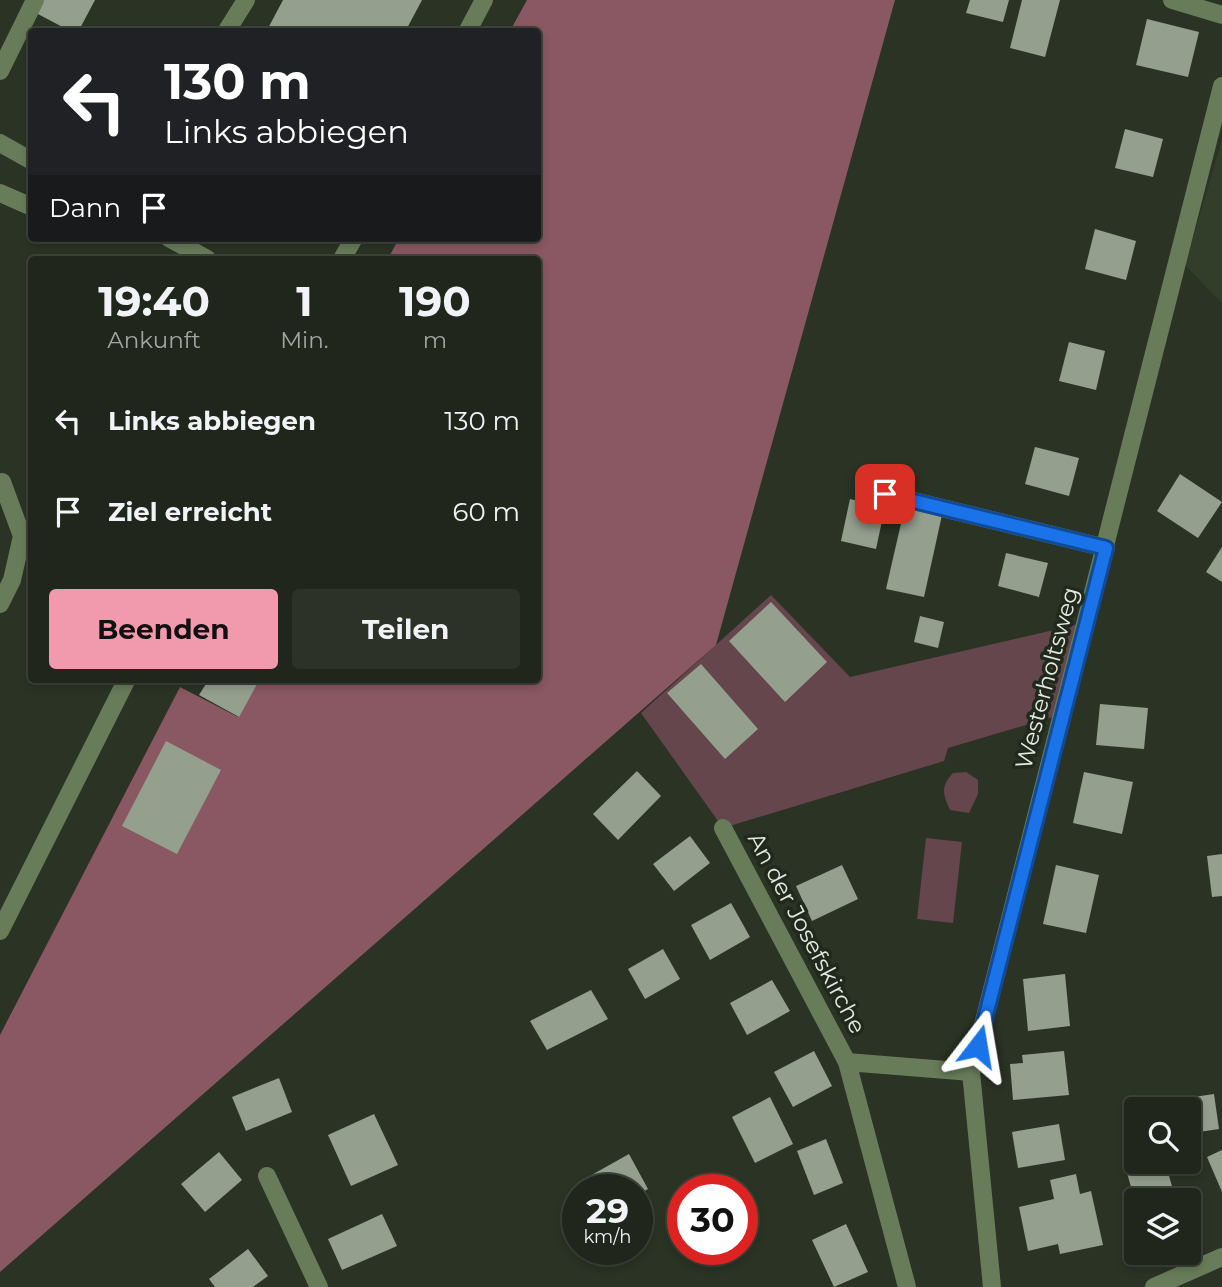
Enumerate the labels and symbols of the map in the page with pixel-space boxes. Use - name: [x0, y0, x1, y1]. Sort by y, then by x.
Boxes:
- pin: [855, 464, 915, 524]
- street label: Westerholtsweg: [1009, 584, 1085, 772]
- street label: An der Josefskirche: [742, 828, 872, 1038]
- position arrow: [941, 1009, 1015, 1083]
- speed limit sign: 30: [667, 1174, 758, 1265]

